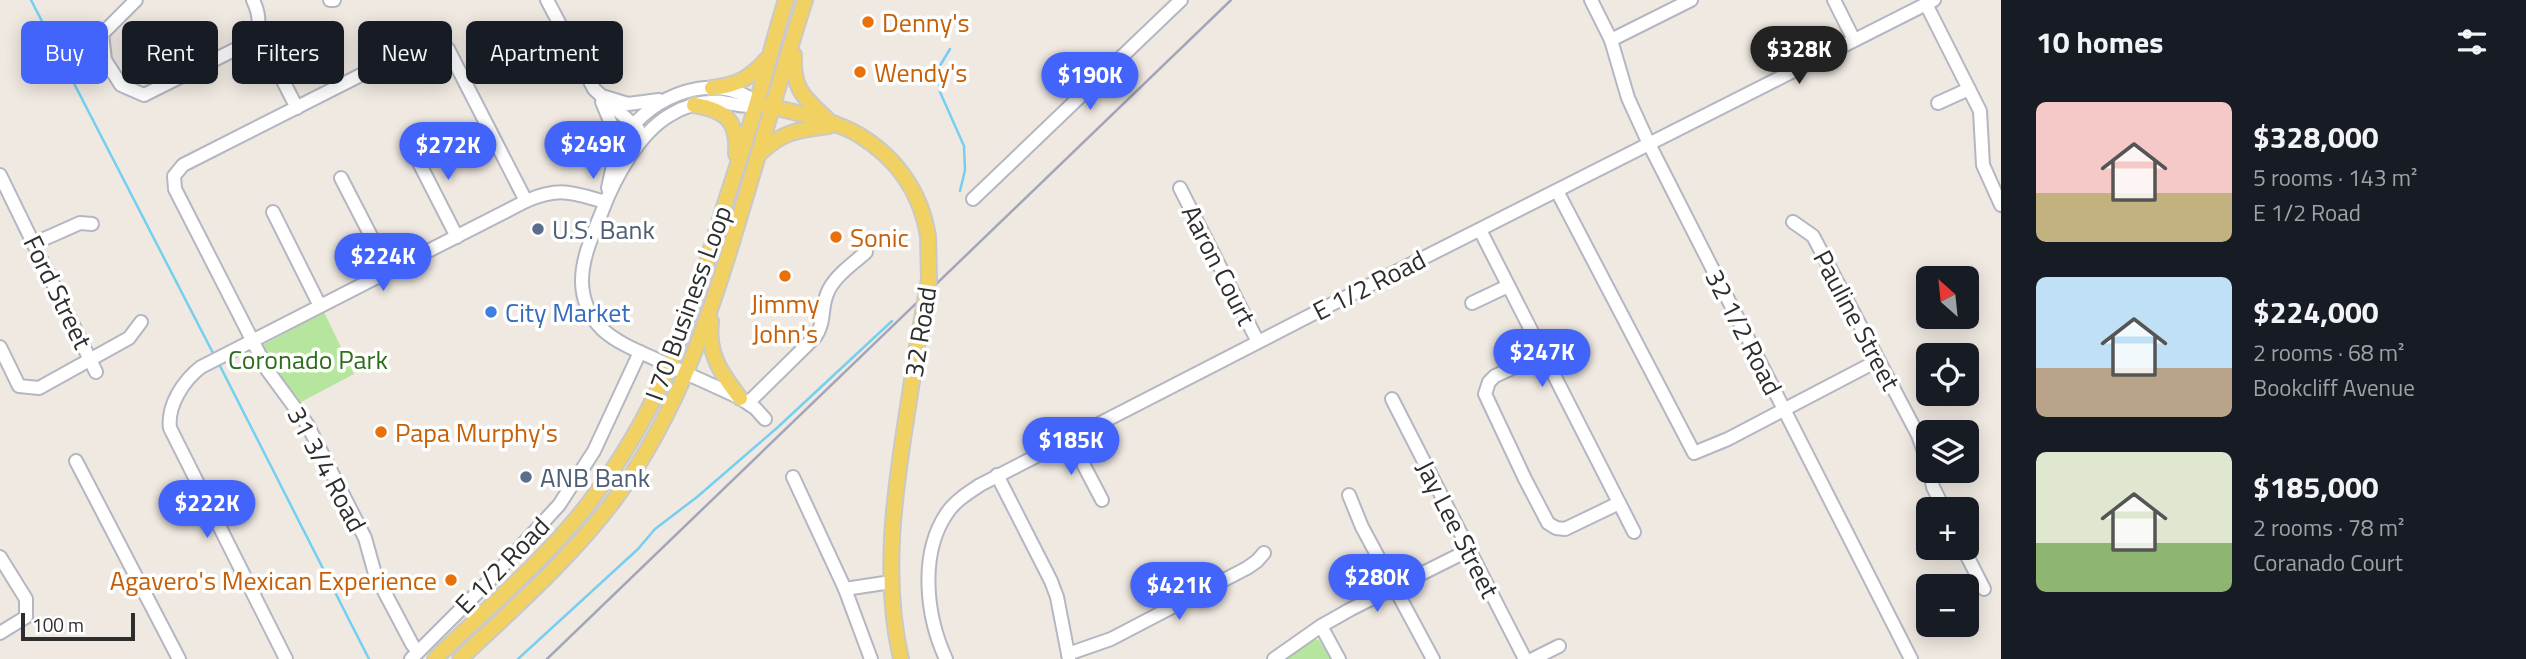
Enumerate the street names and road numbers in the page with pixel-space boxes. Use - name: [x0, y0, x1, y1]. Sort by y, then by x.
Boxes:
- street label: Aaron Court: [1172, 198, 1266, 332]
- street label: I 70 Business Loop: [635, 200, 741, 406]
- street label: Ford Street: [14, 229, 102, 355]
- street label: E 1/2 Road: [1306, 240, 1432, 330]
- street label: Pauline Street: [1804, 243, 1910, 397]
- street label: 32 1/2 Road: [1696, 262, 1792, 402]
- street label: 32 Road: [894, 284, 946, 380]
- street label: 31 3/4 Road: [278, 400, 376, 538]
- street label: Jay Lee Street: [1407, 453, 1509, 605]
- street label: E 1/2 Road: [446, 508, 558, 622]

